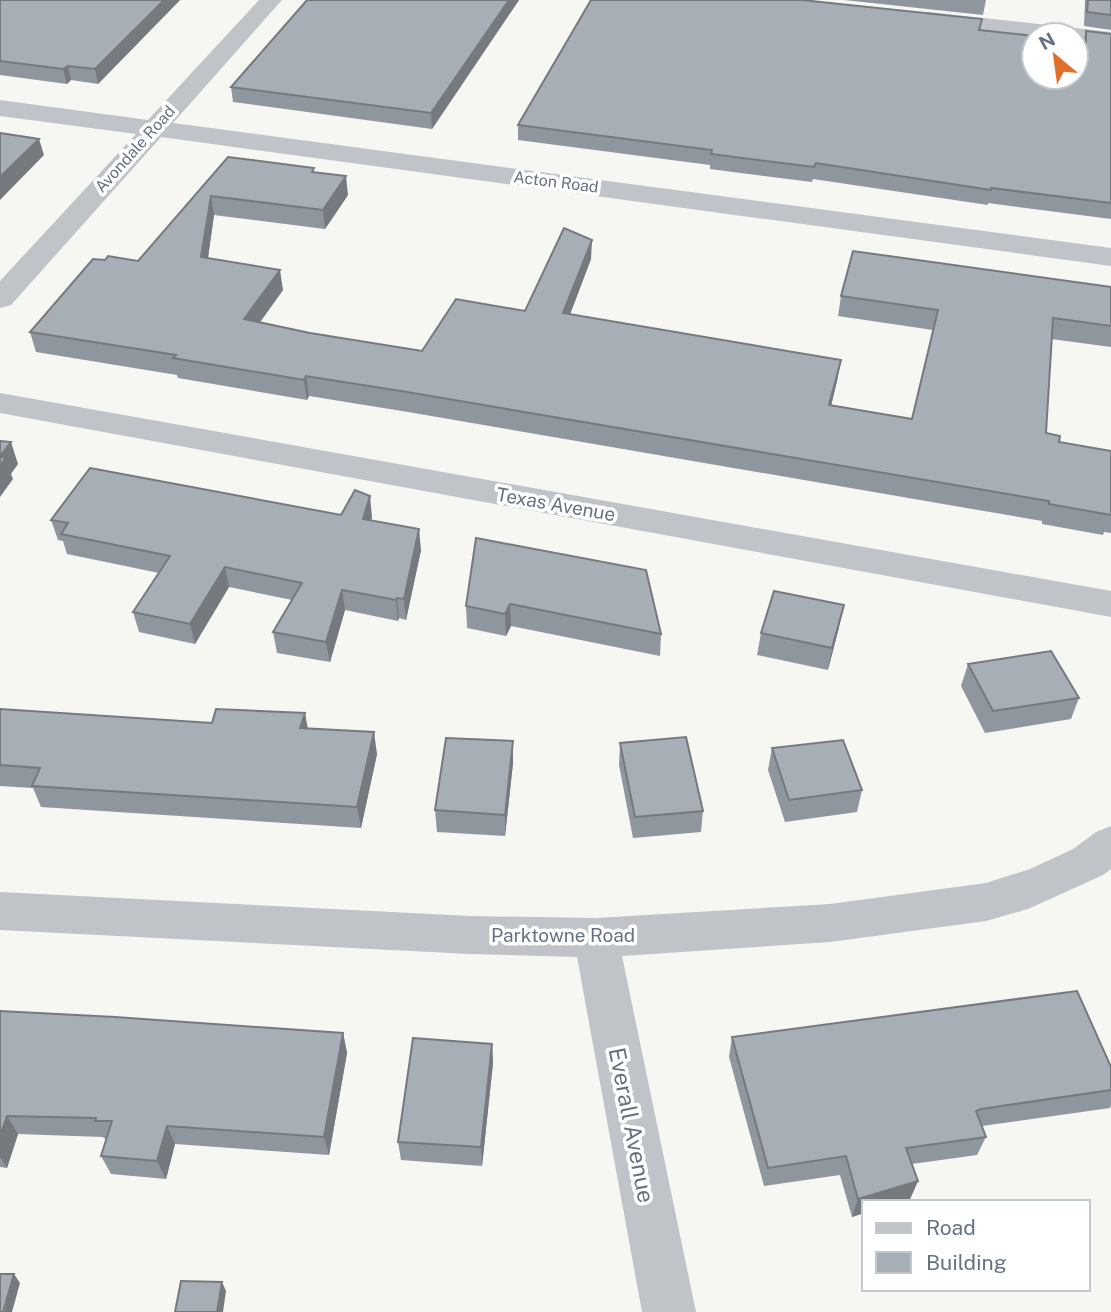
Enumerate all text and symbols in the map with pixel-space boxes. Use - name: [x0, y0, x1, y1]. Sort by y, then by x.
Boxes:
- north arrow: [1020, 21, 1090, 91]
- text: N: [1035, 28, 1059, 54]
- street label: Avondale Road: [91, 102, 179, 196]
- street label: Acton Road: [512, 167, 600, 197]
- street label: Texas Avenue: [495, 483, 617, 525]
- street label: Parktowne Road: [491, 924, 635, 946]
- street label: Everall Avenue: [604, 1045, 660, 1205]
- legend: [862, 1200, 1090, 1291]
- text: Road: [926, 1215, 976, 1240]
- text: Building: [926, 1250, 1007, 1275]

